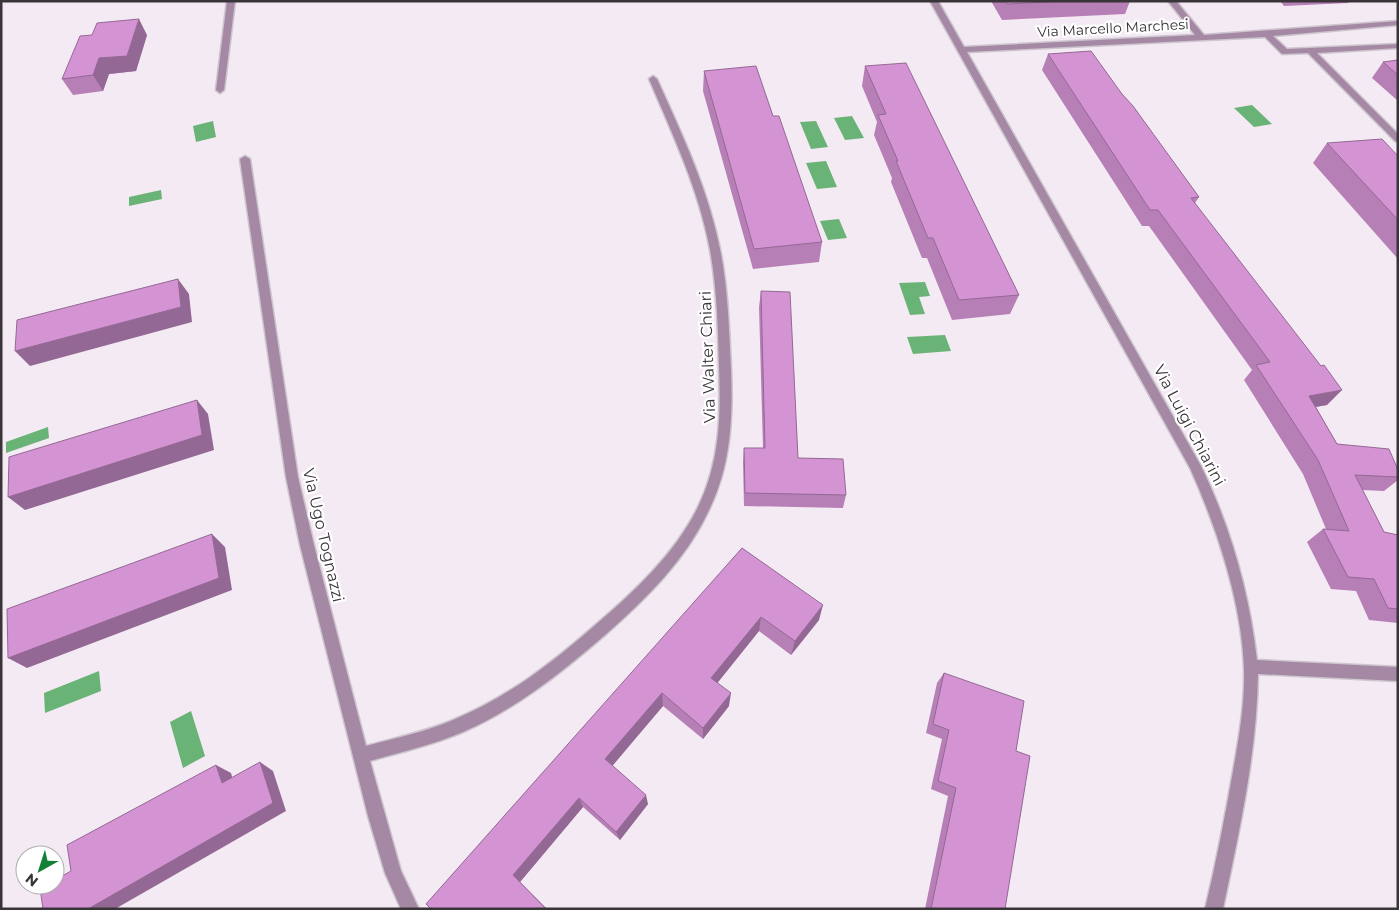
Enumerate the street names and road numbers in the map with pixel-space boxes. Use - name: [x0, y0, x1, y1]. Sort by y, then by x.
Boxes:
- street label: Via Marcello Marchesi: [1037, 15, 1189, 41]
- street label: Via Walter Chiari: [696, 291, 719, 423]
- street label: Via Luigi Chiarini: [1150, 362, 1229, 489]
- street label: Via Ugo Tognazzi: [299, 466, 348, 604]

